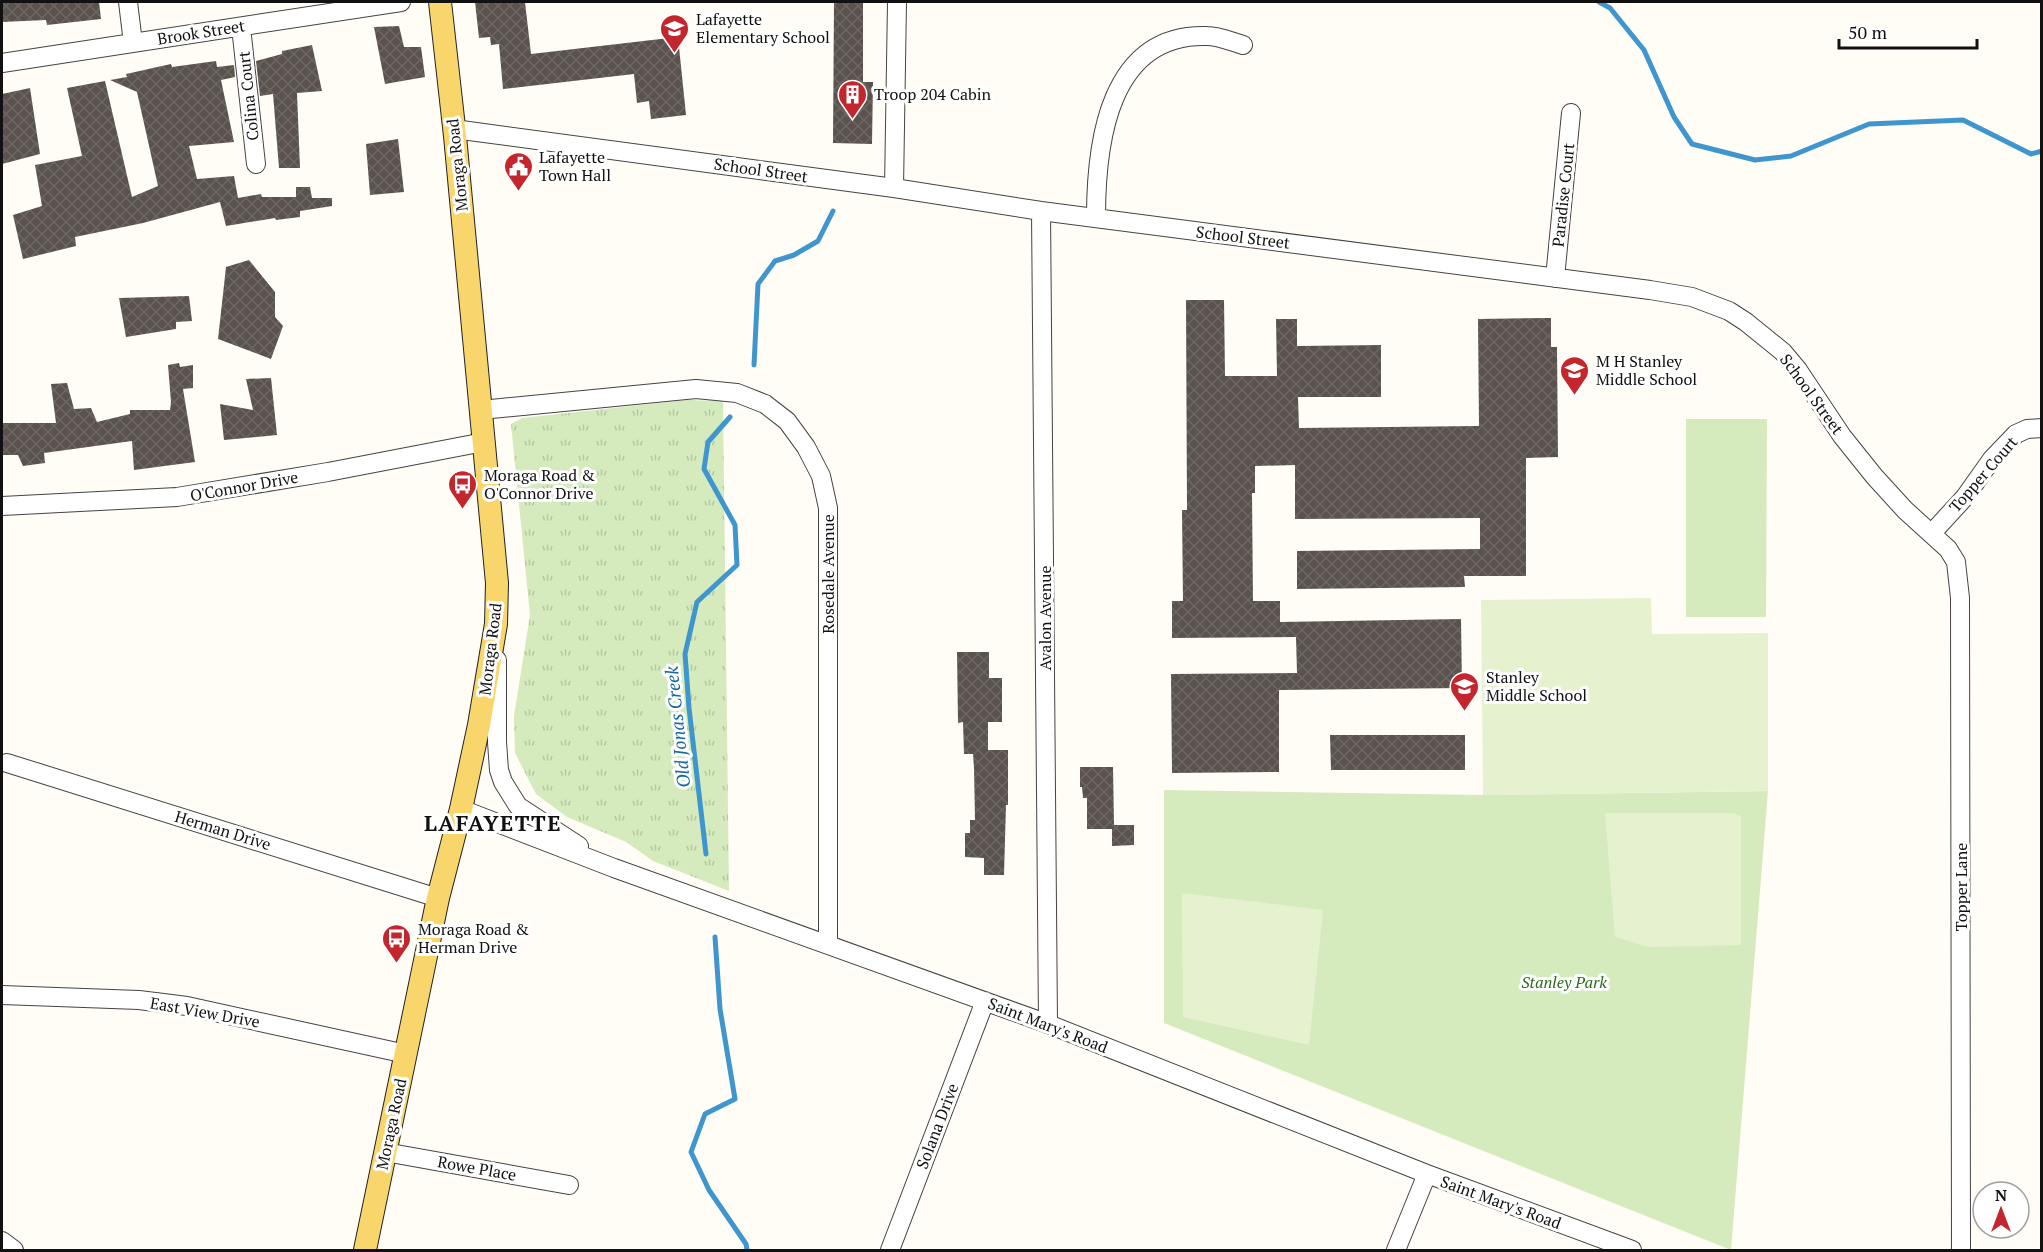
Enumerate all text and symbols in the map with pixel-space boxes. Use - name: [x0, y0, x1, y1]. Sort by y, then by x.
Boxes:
- place label: Lafayette Elementary School: [696, 8, 830, 48]
- school or university icon: Lafayette Elementary School: [659, 12, 691, 54]
- scale bar: [1839, 12, 1977, 50]
- street label: Brook Street: [156, 14, 246, 50]
- text: 50 m: [1848, 20, 1888, 44]
- street label: Colina Court: [232, 50, 264, 142]
- building icon: Troop 204 Cabin: [837, 78, 869, 120]
- place label: Troop 204 Cabin: [874, 83, 992, 105]
- street label: Moraga Road: [441, 117, 473, 212]
- street label: Paradise Court: [1547, 142, 1579, 248]
- place label: Lafayette Town Hall: [539, 146, 611, 186]
- public building icon: Lafayette Town Hall: [502, 150, 534, 192]
- street label: School Street: [713, 153, 809, 187]
- street label: School Street: [1195, 220, 1291, 254]
- street label: School Street: [1775, 349, 1849, 439]
- place label: M H Stanley Middle School: [1596, 350, 1697, 390]
- school or university icon: M H Stanley Middle School: [1559, 354, 1591, 396]
- street label: Topper Court: [1944, 431, 2022, 517]
- place label: Moraga Road & O'Connor Drive: [484, 464, 595, 504]
- street label: O'Connor Drive: [188, 466, 300, 506]
- bus stop icon: Moraga Road & O'Connor Drive: [447, 468, 479, 510]
- street label: Rosedale Avenue: [817, 514, 839, 634]
- street label: Avalon Avenue: [1034, 565, 1056, 671]
- street label: Moraga Road: [473, 601, 507, 697]
- water label: Old Jonas Creek: [659, 665, 695, 789]
- place label: Stanley Middle School: [1486, 666, 1587, 706]
- school or university icon: Stanley Middle School: [1449, 670, 1481, 712]
- street label: Herman Drive: [172, 805, 274, 855]
- district label: LAFAYETTE: [424, 808, 562, 837]
- street label: Topper Lane: [1950, 843, 1972, 931]
- place label: Moraga Road & Herman Drive: [418, 918, 529, 958]
- bus stop icon: Moraga Road & Herman Drive: [381, 922, 413, 964]
- park label: Stanley Park: [1521, 971, 1607, 993]
- street label: East View Drive: [148, 992, 262, 1032]
- street label: Saint Mary's Road: [985, 992, 1111, 1058]
- street label: Moraga Road: [371, 1076, 411, 1172]
- street label: Solana Drive: [911, 1080, 963, 1172]
- street label: Rowe Place: [436, 1150, 518, 1186]
- street label: Saint Mary's Road: [1438, 1170, 1564, 1234]
- north arrow: [1971, 1180, 2031, 1240]
- text: N: [1995, 1184, 2007, 1206]

